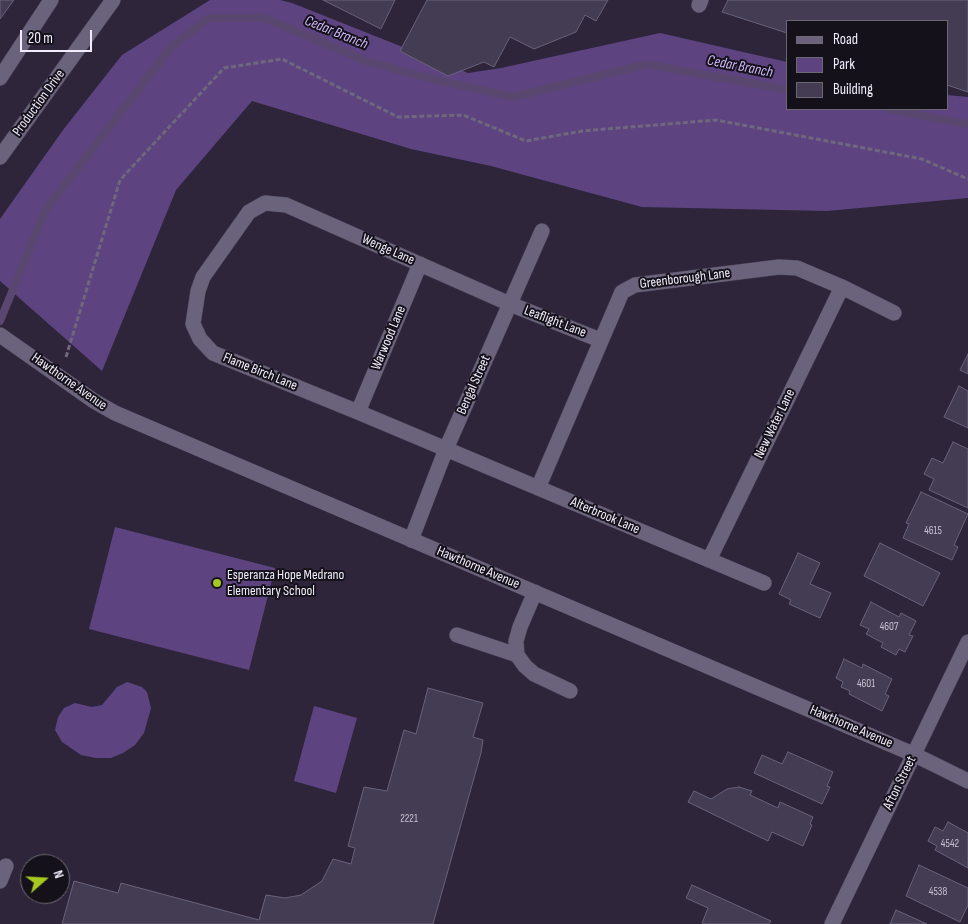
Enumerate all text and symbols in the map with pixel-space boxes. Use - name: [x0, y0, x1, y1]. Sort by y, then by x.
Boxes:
- water label: Cedar Branch: [302, 12, 370, 54]
- scale bar: [22, 20, 95, 52]
- legend: [786, 20, 948, 110]
- text: 20 m: [28, 29, 53, 48]
- text: Road: [833, 30, 858, 49]
- water label: Cedar Branch: [706, 52, 774, 82]
- text: Park: [833, 55, 855, 74]
- street label: Production Drive: [9, 66, 69, 140]
- text: Building: [833, 80, 873, 99]
- street label: Wenge Lane: [359, 231, 417, 269]
- street label: Greenborough Lane: [639, 265, 731, 293]
- street label: Leaflight Lane: [521, 302, 589, 342]
- street label: Warwood Lane: [368, 303, 410, 373]
- street label: Flame Birch Lane: [220, 349, 300, 395]
- street label: Hawthorne Avenue: [28, 350, 110, 414]
- street label: Bengal Street: [454, 353, 494, 417]
- street label: New Water Lane: [751, 387, 799, 461]
- street label: Alterbrook Lane: [568, 494, 642, 538]
- house number: 4615: [924, 524, 942, 538]
- street label: Hawthorne Avenue: [434, 543, 522, 593]
- place label: Esperanza Hope Medrano Elementary School: [227, 567, 344, 600]
- marker: Esperanza Hope Medrano Elementary School: [211, 577, 223, 589]
- house number: 4607: [880, 620, 898, 634]
- house number: 4601: [857, 677, 875, 691]
- street label: Hawthorne Avenue: [807, 702, 895, 752]
- street label: Afton Street: [880, 753, 920, 813]
- house number: 2221: [400, 812, 418, 826]
- house number: 4542: [941, 837, 959, 851]
- north arrow: [20, 854, 70, 904]
- text: N: [49, 868, 68, 881]
- house number: 4538: [929, 885, 947, 899]

